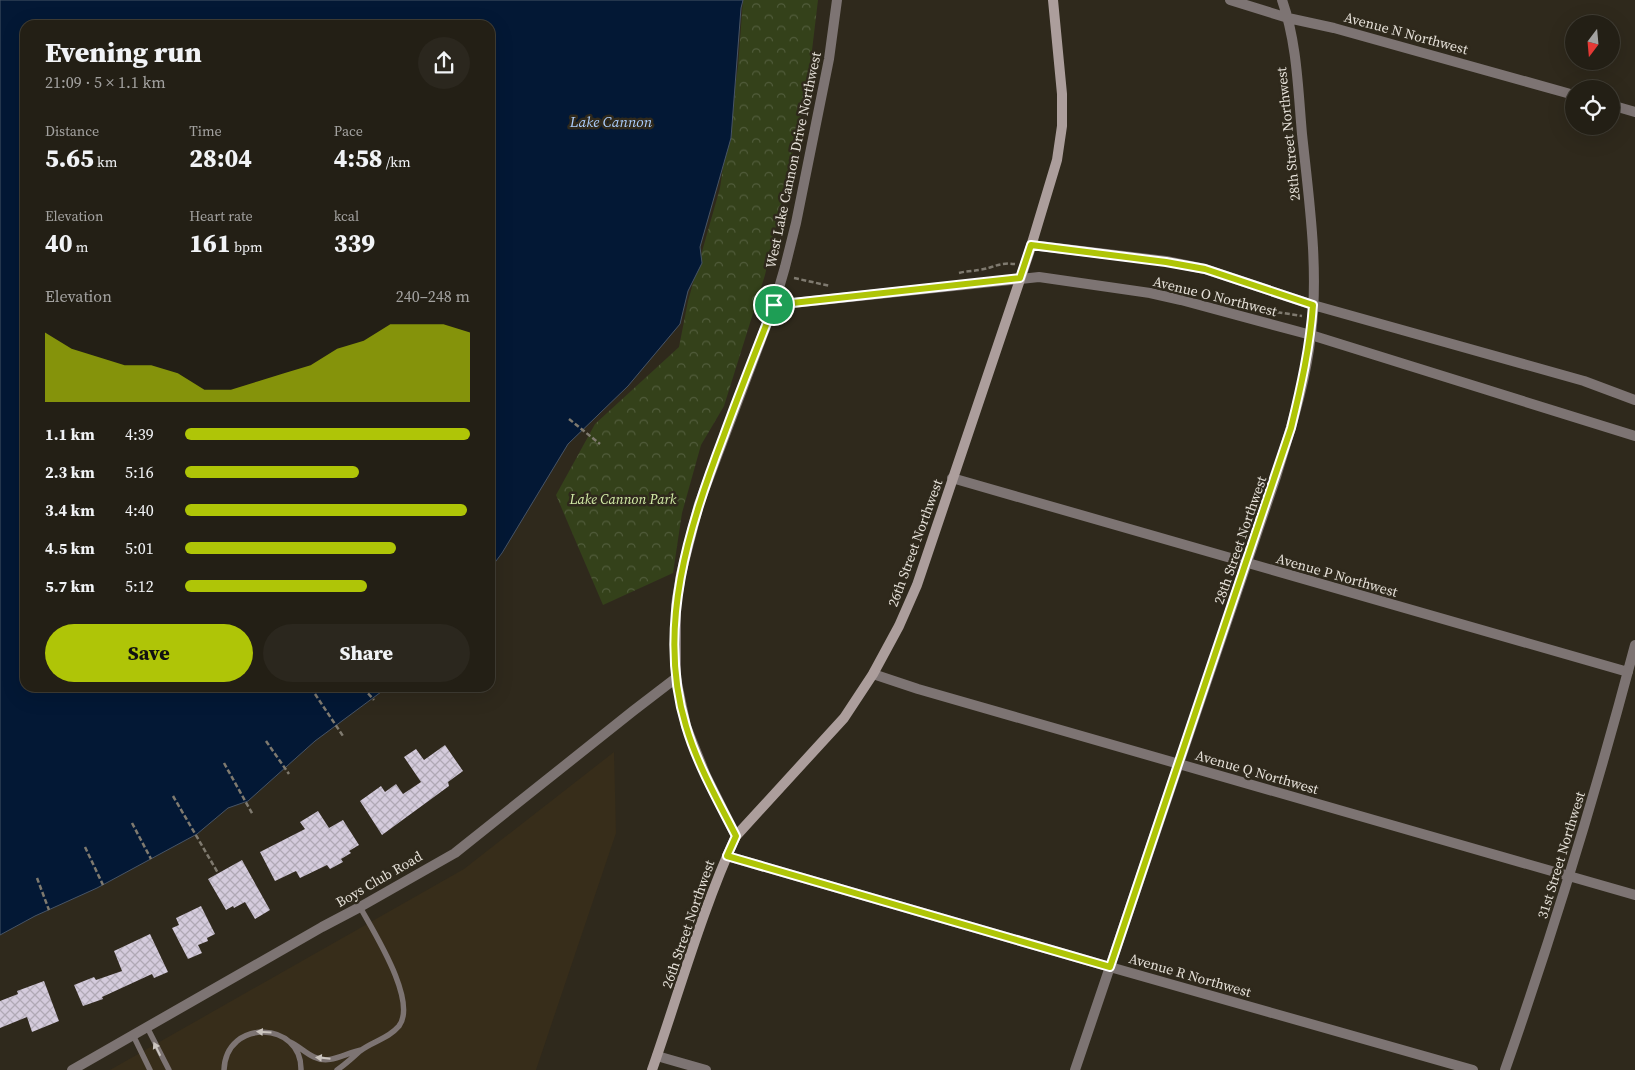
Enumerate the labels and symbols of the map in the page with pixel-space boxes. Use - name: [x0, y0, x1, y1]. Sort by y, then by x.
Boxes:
- street label: Avenue N Northwest: [1342, 7, 1471, 59]
- north arrow: [1565, 15, 1620, 70]
- street label: West Lake Cannon Drive Northwest: [760, 50, 826, 270]
- street label: 28th Street Northwest: [1271, 66, 1305, 202]
- water label: Lake Cannon: [569, 111, 653, 132]
- street label: Avenue O Northwest: [1151, 271, 1280, 321]
- pin: [753, 284, 795, 326]
- street label: 28th Street Northwest: [1209, 473, 1271, 607]
- street label: 26th Street Northwest: [883, 476, 948, 610]
- park label: Lake Cannon Park: [569, 489, 677, 509]
- street label: Avenue P Northwest: [1274, 548, 1400, 602]
- street label: Avenue Q Northwest: [1193, 745, 1321, 799]
- street label: 31st Street Northwest: [1532, 789, 1590, 921]
- street label: Boys Club Road: [332, 846, 426, 912]
- street label: 26th Street Northwest: [657, 857, 719, 991]
- street label: Avenue R Northwest: [1127, 948, 1254, 1002]
- one-way arrow: [256, 1028, 272, 1036]
- one-way arrow: [153, 1042, 161, 1056]
- one-way arrow: [315, 1054, 331, 1062]

